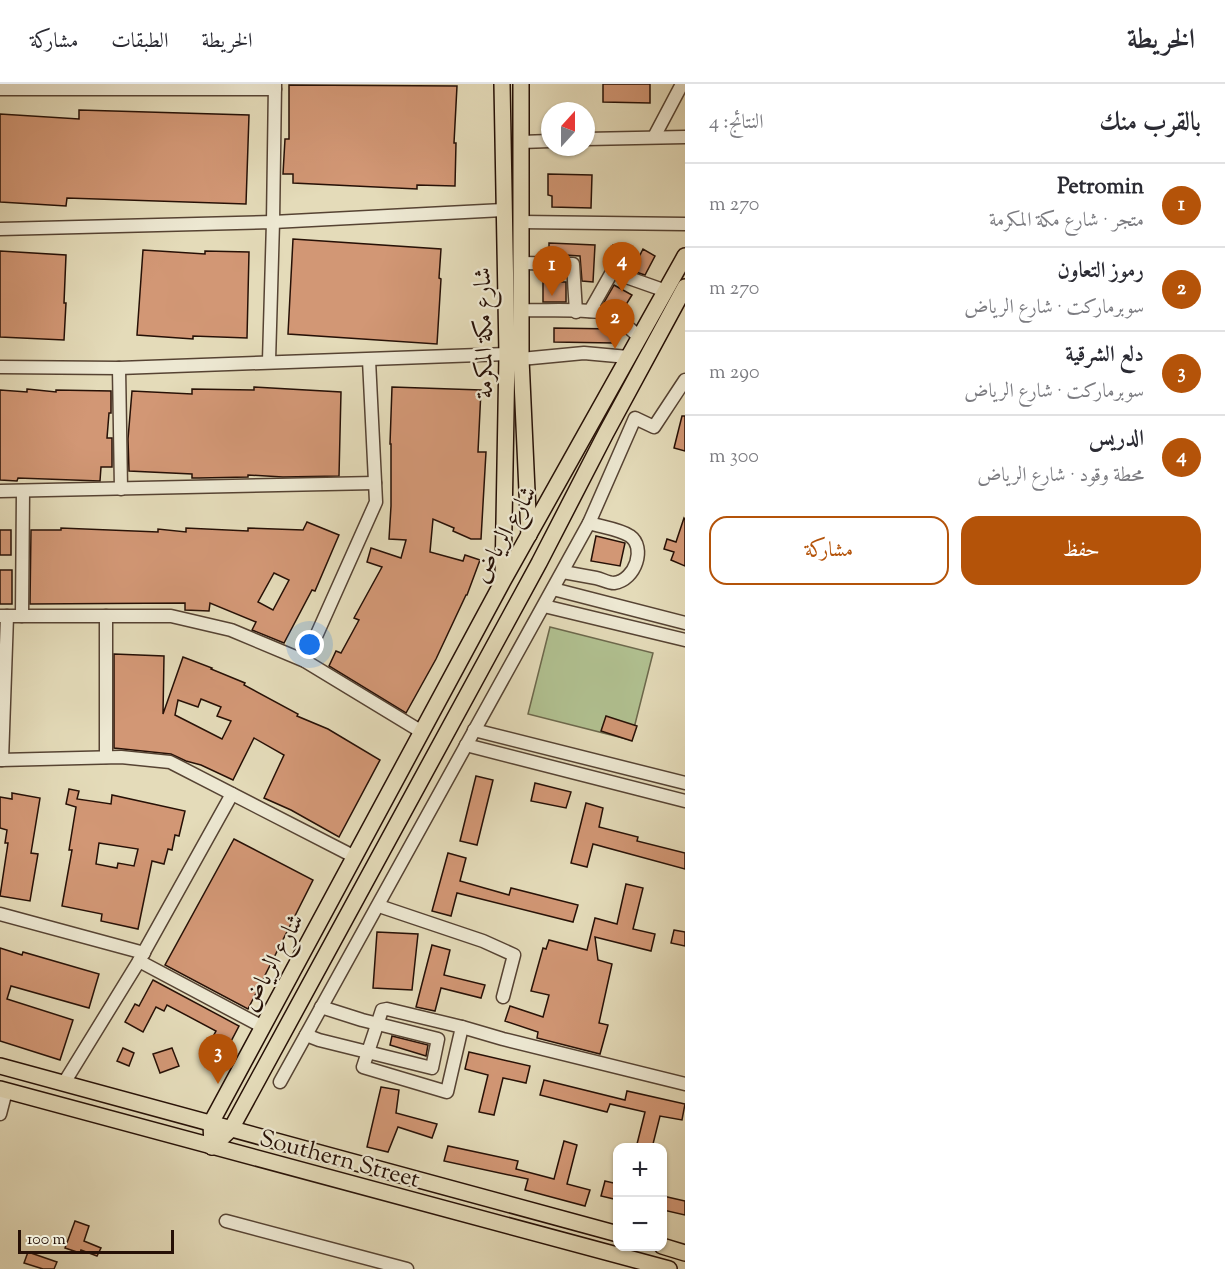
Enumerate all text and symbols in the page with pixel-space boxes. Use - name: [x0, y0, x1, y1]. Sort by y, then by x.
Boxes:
- text: الخريطة: [1127, 21, 1195, 61]
- text: مشاركة: [30, 27, 78, 57]
- text: الطبقات: [111, 27, 168, 57]
- text: الخريطة: [201, 27, 253, 57]
- north arrow: [541, 102, 595, 156]
- text: بالقرب منك: [1099, 105, 1201, 142]
- text: النتائج: 4: [709, 109, 764, 138]
- text: Petromin: [1057, 172, 1144, 204]
- text: 270 m: [709, 191, 759, 220]
- text: 1: [1178, 191, 1185, 220]
- text: متجر · شارع مكة المكرمة: [989, 207, 1144, 236]
- pin: 4: [602, 242, 642, 292]
- pin: 1: [532, 246, 572, 296]
- text: رموز التعاون: [1057, 256, 1144, 288]
- street label: شارع مكة المكرمة: [467, 267, 504, 399]
- text: 270 m: [709, 275, 759, 304]
- text: 2: [1177, 275, 1186, 304]
- text: سوبرماركت · شارع الرياض: [964, 294, 1144, 323]
- pin: 2: [596, 300, 634, 349]
- text: دلع الشرقية: [1065, 340, 1144, 372]
- text: 290 m: [709, 359, 759, 388]
- text: 3: [1177, 359, 1186, 388]
- text: سوبرماركت · شارع الرياض: [964, 378, 1144, 407]
- text: الدريس: [1089, 424, 1144, 456]
- text: 300 m: [709, 443, 759, 472]
- text: 4: [1176, 443, 1187, 472]
- text: محطة وقود · شارع الرياض: [977, 462, 1144, 491]
- street label: شارع الرياض: [465, 480, 547, 590]
- button: مشاركة: [709, 516, 949, 585]
- button: حفظ: [961, 516, 1201, 585]
- your location: [295, 630, 324, 659]
- street label: شارع الرياض: [234, 908, 315, 1018]
- pin: 3: [198, 1034, 238, 1084]
- street label: Southern Street: [256, 1122, 423, 1198]
- map controls: [613, 1143, 667, 1251]
- button: +: [613, 1143, 667, 1197]
- button: −: [613, 1197, 667, 1251]
- scale bar: [18, 1227, 174, 1254]
- text: 100 m: [27, 1229, 66, 1252]

